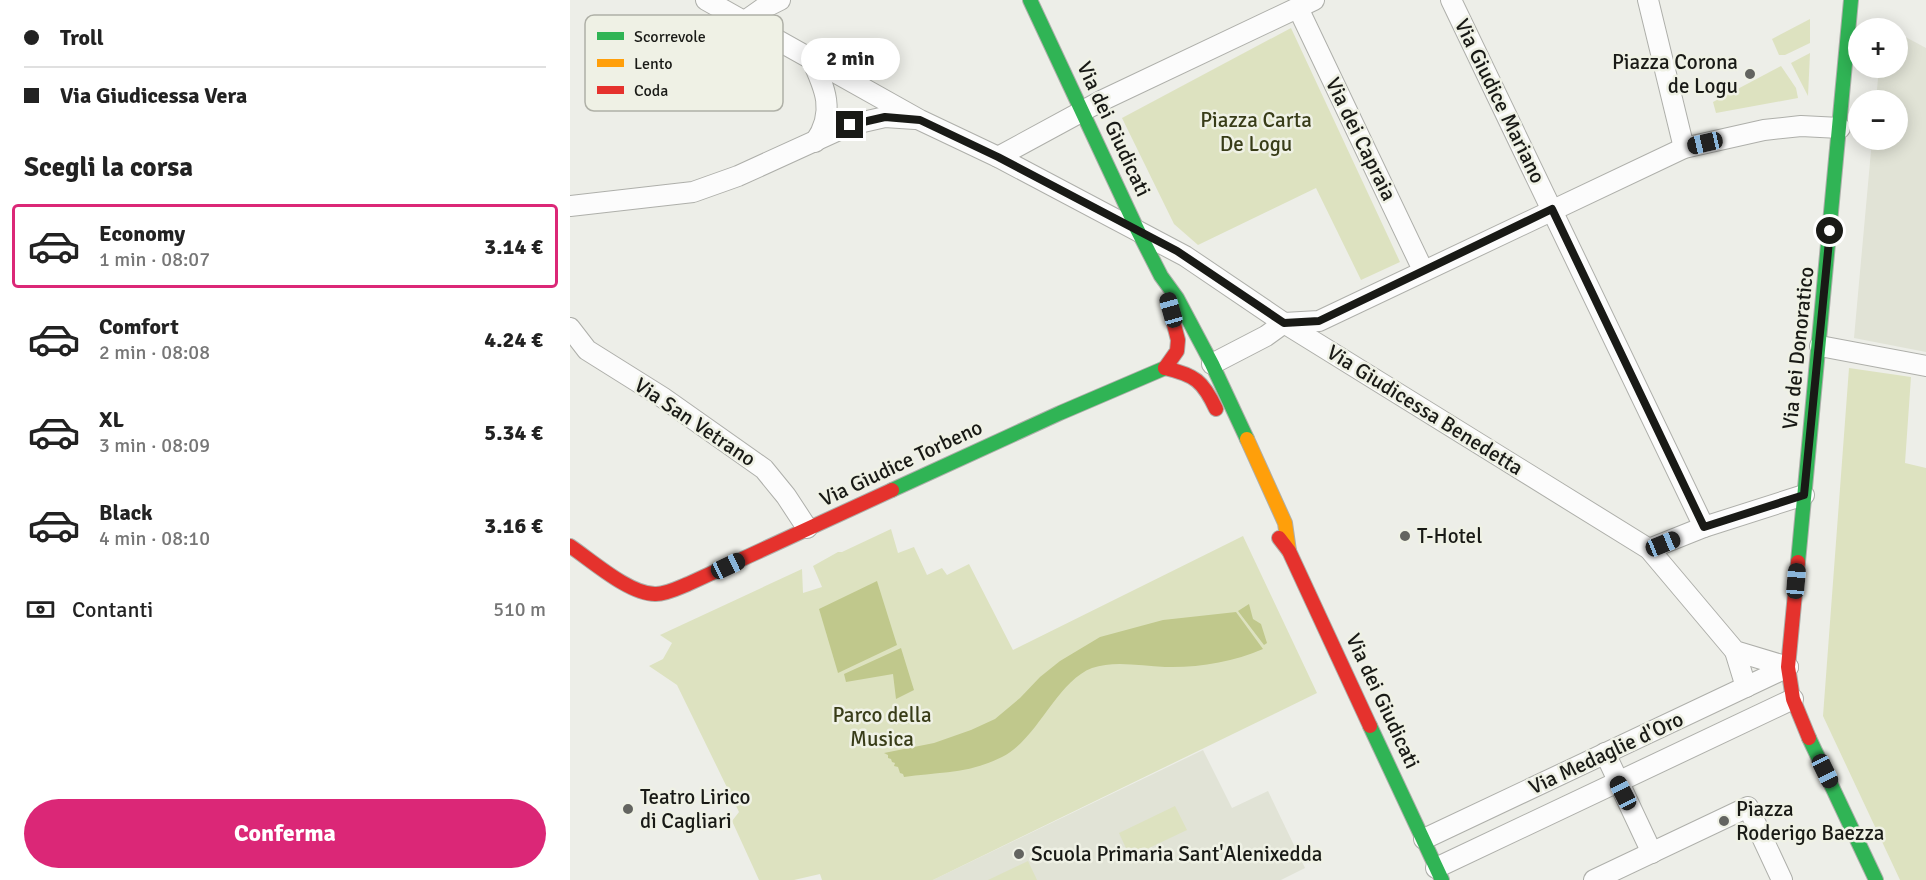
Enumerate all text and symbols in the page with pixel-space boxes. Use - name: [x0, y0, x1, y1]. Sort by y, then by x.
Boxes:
- legend: [585, 15, 783, 111]
- street label: Via Giudice Mariano: [1449, 15, 1551, 187]
- map controls: [1848, 18, 1908, 150]
- button: +: [1848, 18, 1908, 78]
- text: Troll: [60, 24, 104, 51]
- text: Scorrevole: [634, 27, 706, 47]
- callout: 2 min: [800, 38, 900, 80]
- text: 2 min: [826, 46, 875, 71]
- place label: Piazza Corona de Logu: [1612, 49, 1738, 99]
- text: Lento: [634, 54, 672, 74]
- street label: Via dei Giudicati: [1071, 57, 1157, 201]
- marker: Piazza Corona de Logu: [1743, 67, 1757, 81]
- street label: Via dei Capraia: [1320, 73, 1402, 205]
- text: Coda: [634, 81, 668, 101]
- text: Via Giudicessa Vera: [60, 82, 247, 109]
- button: −: [1848, 90, 1908, 150]
- park label: Piazza Carta De Logu: [1200, 107, 1312, 157]
- route end: [836, 111, 863, 138]
- car: [1685, 130, 1725, 156]
- text: Scegli la corsa: [24, 151, 193, 184]
- route start: [1816, 217, 1843, 244]
- icon: car: [27, 219, 81, 273]
- text: Economy: [99, 220, 185, 247]
- text: 3.14 €: [484, 233, 543, 260]
- text: 1 min · 08:07: [99, 247, 210, 272]
- street label: Via dei Donoratico: [1777, 265, 1819, 431]
- car: [1157, 290, 1185, 330]
- icon: car: [27, 312, 81, 366]
- text: Comfort: [99, 313, 179, 340]
- text: 4.24 €: [484, 326, 543, 353]
- street label: Via Giudicessa Benedetta: [1322, 339, 1528, 481]
- text: 2 min · 08:08: [99, 340, 210, 365]
- street label: Via San Vetrano: [629, 372, 761, 472]
- icon: car: [27, 405, 81, 459]
- text: XL: [99, 406, 124, 433]
- street label: Via Giudice Torbeno: [815, 414, 987, 512]
- text: 5.34 €: [484, 419, 543, 446]
- text: 3 min · 08:09: [99, 433, 210, 458]
- icon: car: [27, 498, 81, 552]
- text: Black: [99, 499, 153, 526]
- text: 3.16 €: [484, 512, 543, 539]
- place label: T-Hotel: [1417, 523, 1482, 549]
- text: 4 min · 08:10: [99, 526, 210, 551]
- marker: T-Hotel: [1398, 529, 1412, 543]
- car: [1643, 529, 1683, 559]
- car: [708, 550, 748, 582]
- car: [1785, 562, 1807, 600]
- icon: cash: [24, 593, 57, 626]
- text: Contanti: [72, 596, 153, 623]
- text: 510 m: [493, 597, 546, 622]
- street label: Via dei Giudicati: [1340, 629, 1426, 773]
- park label: Parco della Musica: [832, 702, 932, 752]
- street label: Via Medaglie d'Oro: [1525, 706, 1687, 800]
- car: [1809, 751, 1841, 791]
- car: [1607, 773, 1639, 813]
- place label: Teatro Lirico di Cagliari: [640, 784, 750, 834]
- place label: Piazza Roderigo Baezza: [1736, 796, 1884, 846]
- button: Conferma: [24, 799, 546, 868]
- marker: Teatro Lirico di Cagliari: [621, 802, 635, 816]
- marker: Piazza Roderigo Baezza: [1717, 814, 1731, 828]
- place label: Scuola Primaria Sant'Alenixedda: [1031, 841, 1322, 867]
- marker: Scuola Primaria Sant'Alenixedda: [1012, 847, 1026, 861]

